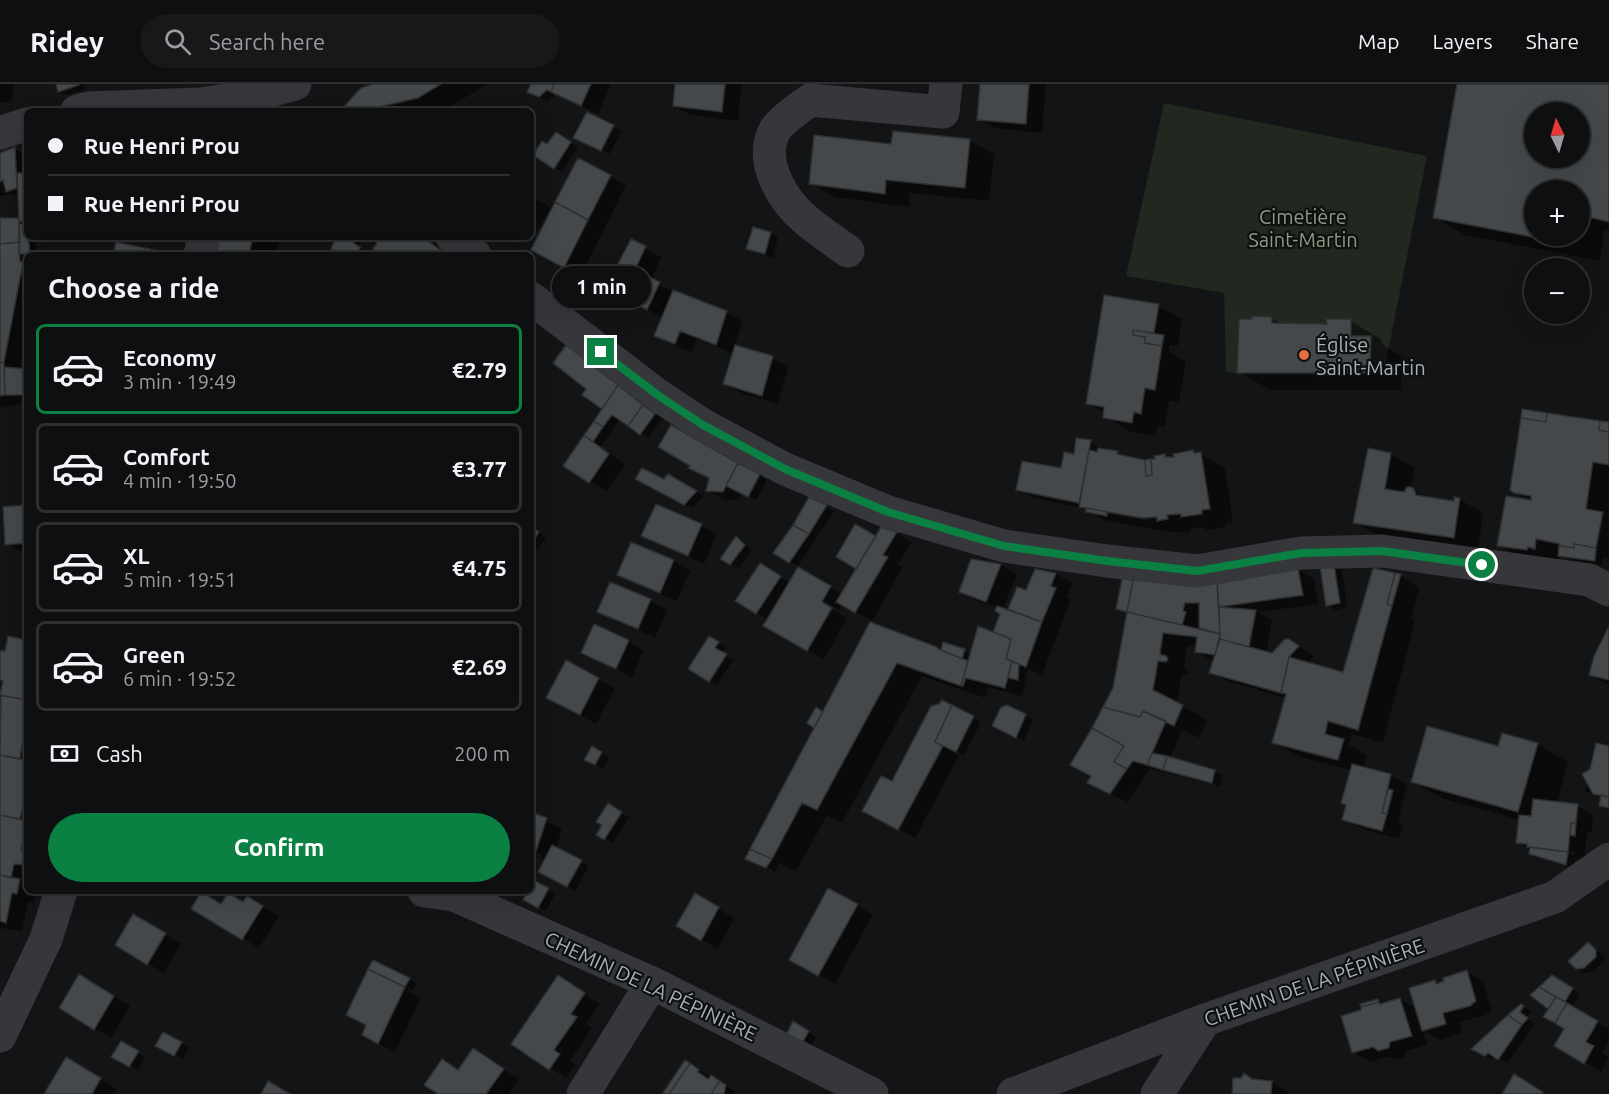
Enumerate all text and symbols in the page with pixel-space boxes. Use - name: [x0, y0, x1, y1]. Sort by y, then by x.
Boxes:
- search box: [140, 14, 560, 68]
- icon: search: [161, 25, 194, 58]
- text: Ridey: [30, 26, 104, 57]
- text: Search here: [209, 29, 325, 54]
- text: Map: [1358, 29, 1399, 53]
- text: Layers: [1432, 29, 1493, 53]
- text: Share: [1526, 29, 1579, 53]
- north arrow: [1524, 102, 1590, 168]
- map controls: [1524, 102, 1590, 324]
- text: Rue Henri Prou: [84, 133, 240, 158]
- button: +: [1524, 180, 1590, 246]
- text: Rue Henri Prou: [84, 191, 240, 216]
- park label: Cimetière Saint-Martin: [1248, 205, 1358, 251]
- button: −: [1524, 258, 1590, 324]
- callout: 1 min: [552, 265, 650, 307]
- text: Choose a ride: [48, 273, 220, 303]
- text: 1 min: [576, 275, 627, 298]
- place label: Église Saint-Martin: [1316, 333, 1426, 379]
- route end: [587, 338, 614, 365]
- icon: car: [51, 342, 105, 396]
- text: Economy: [123, 345, 216, 370]
- marker: Église Saint-Martin: [1297, 348, 1311, 362]
- text: €2.79: [452, 357, 507, 382]
- text: 3 min · 19:49: [123, 370, 237, 393]
- icon: car: [51, 441, 105, 495]
- text: Comfort: [123, 444, 210, 469]
- text: €3.77: [452, 456, 507, 481]
- text: 4 min · 19:50: [123, 469, 237, 492]
- icon: car: [51, 540, 105, 594]
- text: XL: [123, 543, 150, 568]
- route start: [1468, 551, 1495, 578]
- text: €4.75: [452, 555, 507, 580]
- text: 5 min · 19:51: [123, 568, 237, 591]
- icon: car: [51, 639, 105, 693]
- text: Green: [123, 642, 185, 667]
- text: €2.69: [452, 654, 507, 679]
- text: 6 min · 19:52: [123, 667, 237, 690]
- icon: cash: [48, 737, 81, 770]
- text: Cash: [96, 741, 143, 766]
- text: 200 m: [454, 742, 510, 765]
- button: Confirm: [48, 813, 510, 882]
- street label: CHEMIN DE LA PÉPINIÈRE: [541, 927, 761, 1045]
- street label: CHEMIN DE LA PÉPINIÈRE: [1201, 933, 1427, 1031]

